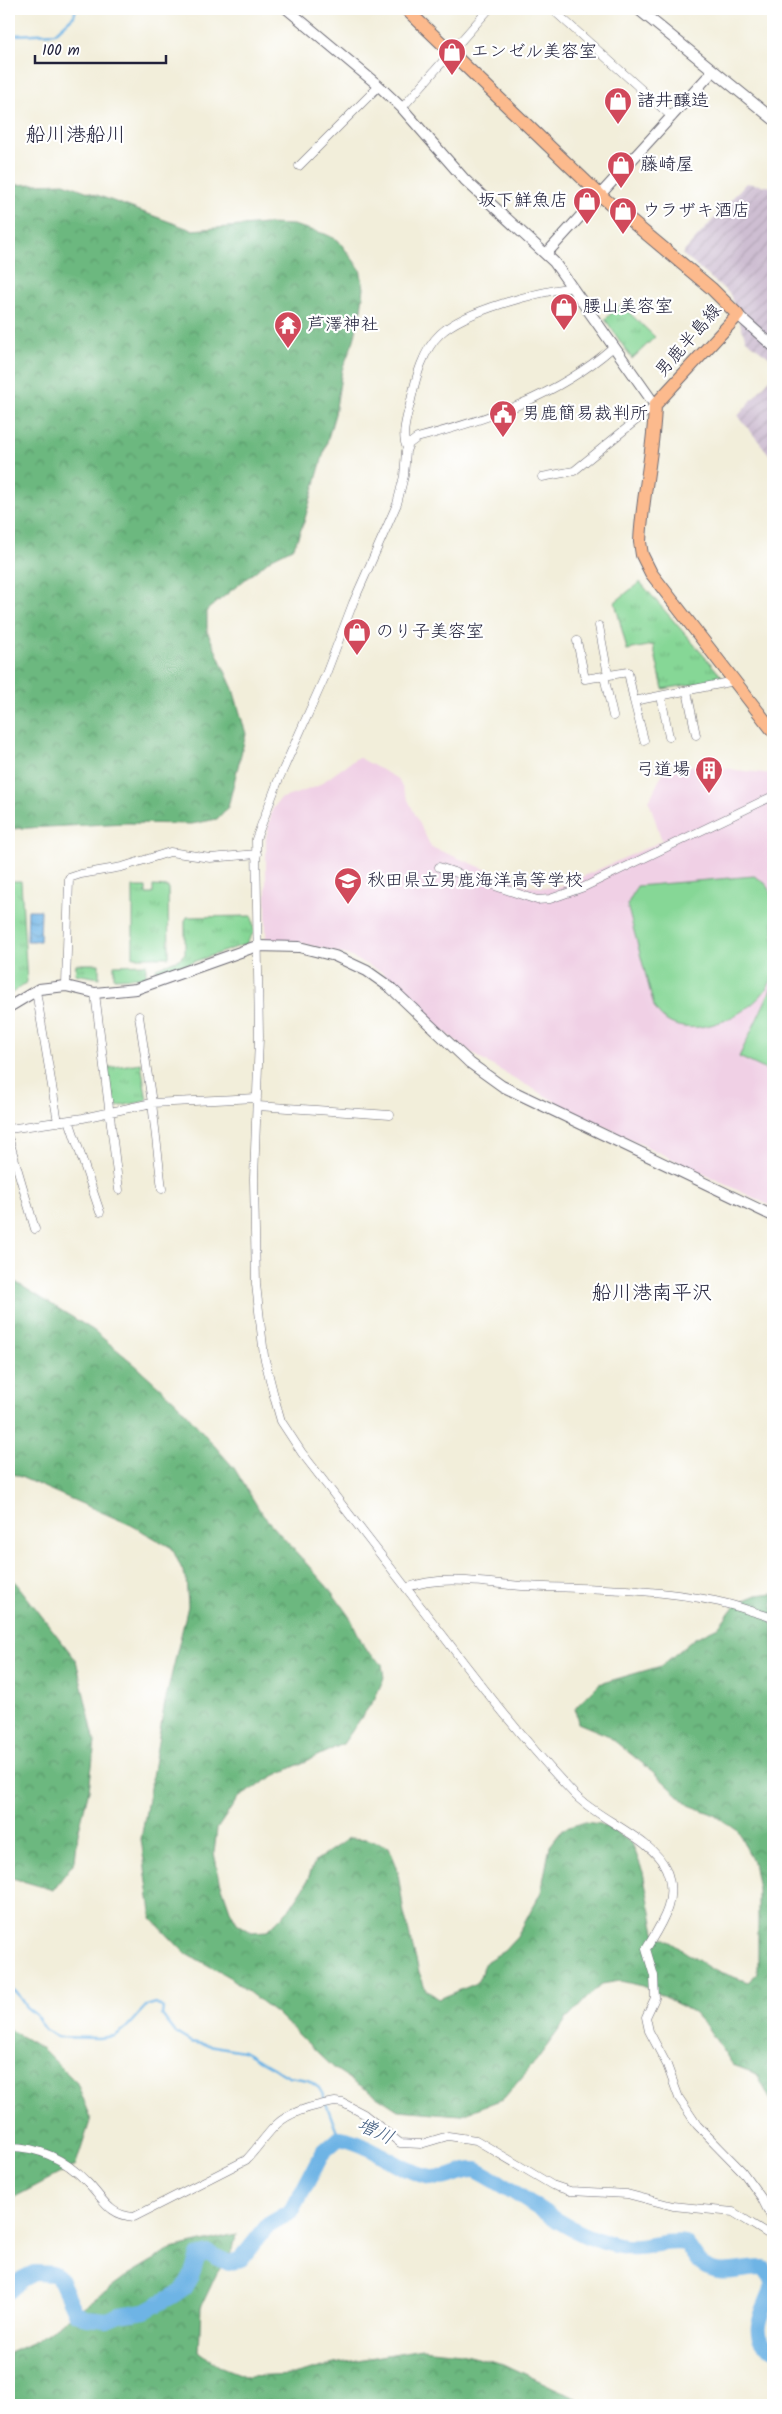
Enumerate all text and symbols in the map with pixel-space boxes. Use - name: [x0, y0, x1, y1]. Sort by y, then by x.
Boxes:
- scale bar: [35, 32, 166, 64]
- shop icon: エンゼル美容室: [437, 37, 467, 76]
- place label: エンゼル美容室: [471, 38, 597, 67]
- text: 100 m: [42, 39, 80, 63]
- shop icon: 諸井醸造: [603, 86, 633, 125]
- place label: 諸井醸造: [637, 87, 709, 116]
- district label: 船川港船川: [26, 120, 126, 152]
- shop icon: 藤崎屋: [606, 150, 636, 189]
- place label: 藤崎屋: [640, 151, 694, 180]
- shop icon: 坂下鮮魚店: [572, 186, 602, 225]
- place label: 坂下鮮魚店: [478, 187, 568, 216]
- shop icon: ウラザキ酒店: [608, 196, 638, 235]
- place label: ウラザキ酒店: [642, 197, 750, 226]
- shop icon: 腰山美容室: [549, 292, 579, 331]
- place label: 腰山美容室: [583, 293, 673, 322]
- street label: 男鹿半島線: [649, 298, 729, 384]
- temple icon: 芦澤神社: [273, 310, 303, 349]
- place label: 芦澤神社: [307, 311, 379, 340]
- public building icon: 男鹿簡易裁判所: [488, 399, 518, 438]
- place label: 男鹿簡易裁判所: [522, 400, 648, 429]
- shop icon: のり子美容室: [342, 617, 372, 656]
- place label: のり子美容室: [376, 618, 484, 647]
- building icon: 弓道場: [694, 755, 724, 794]
- place label: 弓道場: [636, 756, 690, 785]
- school or university icon: 秋田県立男鹿海洋高等学校: [333, 866, 363, 905]
- place label: 秋田県立男鹿海洋高等学校: [367, 867, 583, 896]
- district label: 船川港南平沢: [592, 1278, 712, 1310]
- water label: 増川: [351, 2110, 399, 2154]

